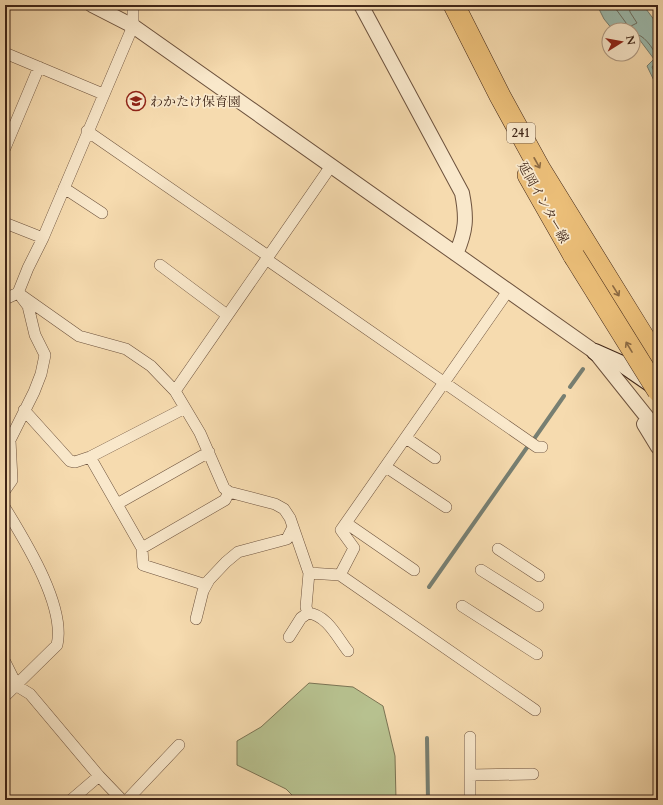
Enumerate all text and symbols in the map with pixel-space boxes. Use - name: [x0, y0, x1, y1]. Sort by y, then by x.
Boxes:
- north arrow: [601, 22, 641, 62]
- text: N: [622, 34, 639, 47]
- school or university icon: わかたけ保育園: [125, 90, 147, 112]
- place label: わかたけ保育園: [150, 93, 241, 111]
- road number: 241: [507, 123, 535, 143]
- one-way arrow: [534, 157, 542, 169]
- street label: 延岡インター線: [513, 159, 573, 246]
- one-way arrow: [612, 285, 620, 297]
- one-way arrow: [625, 341, 633, 353]

